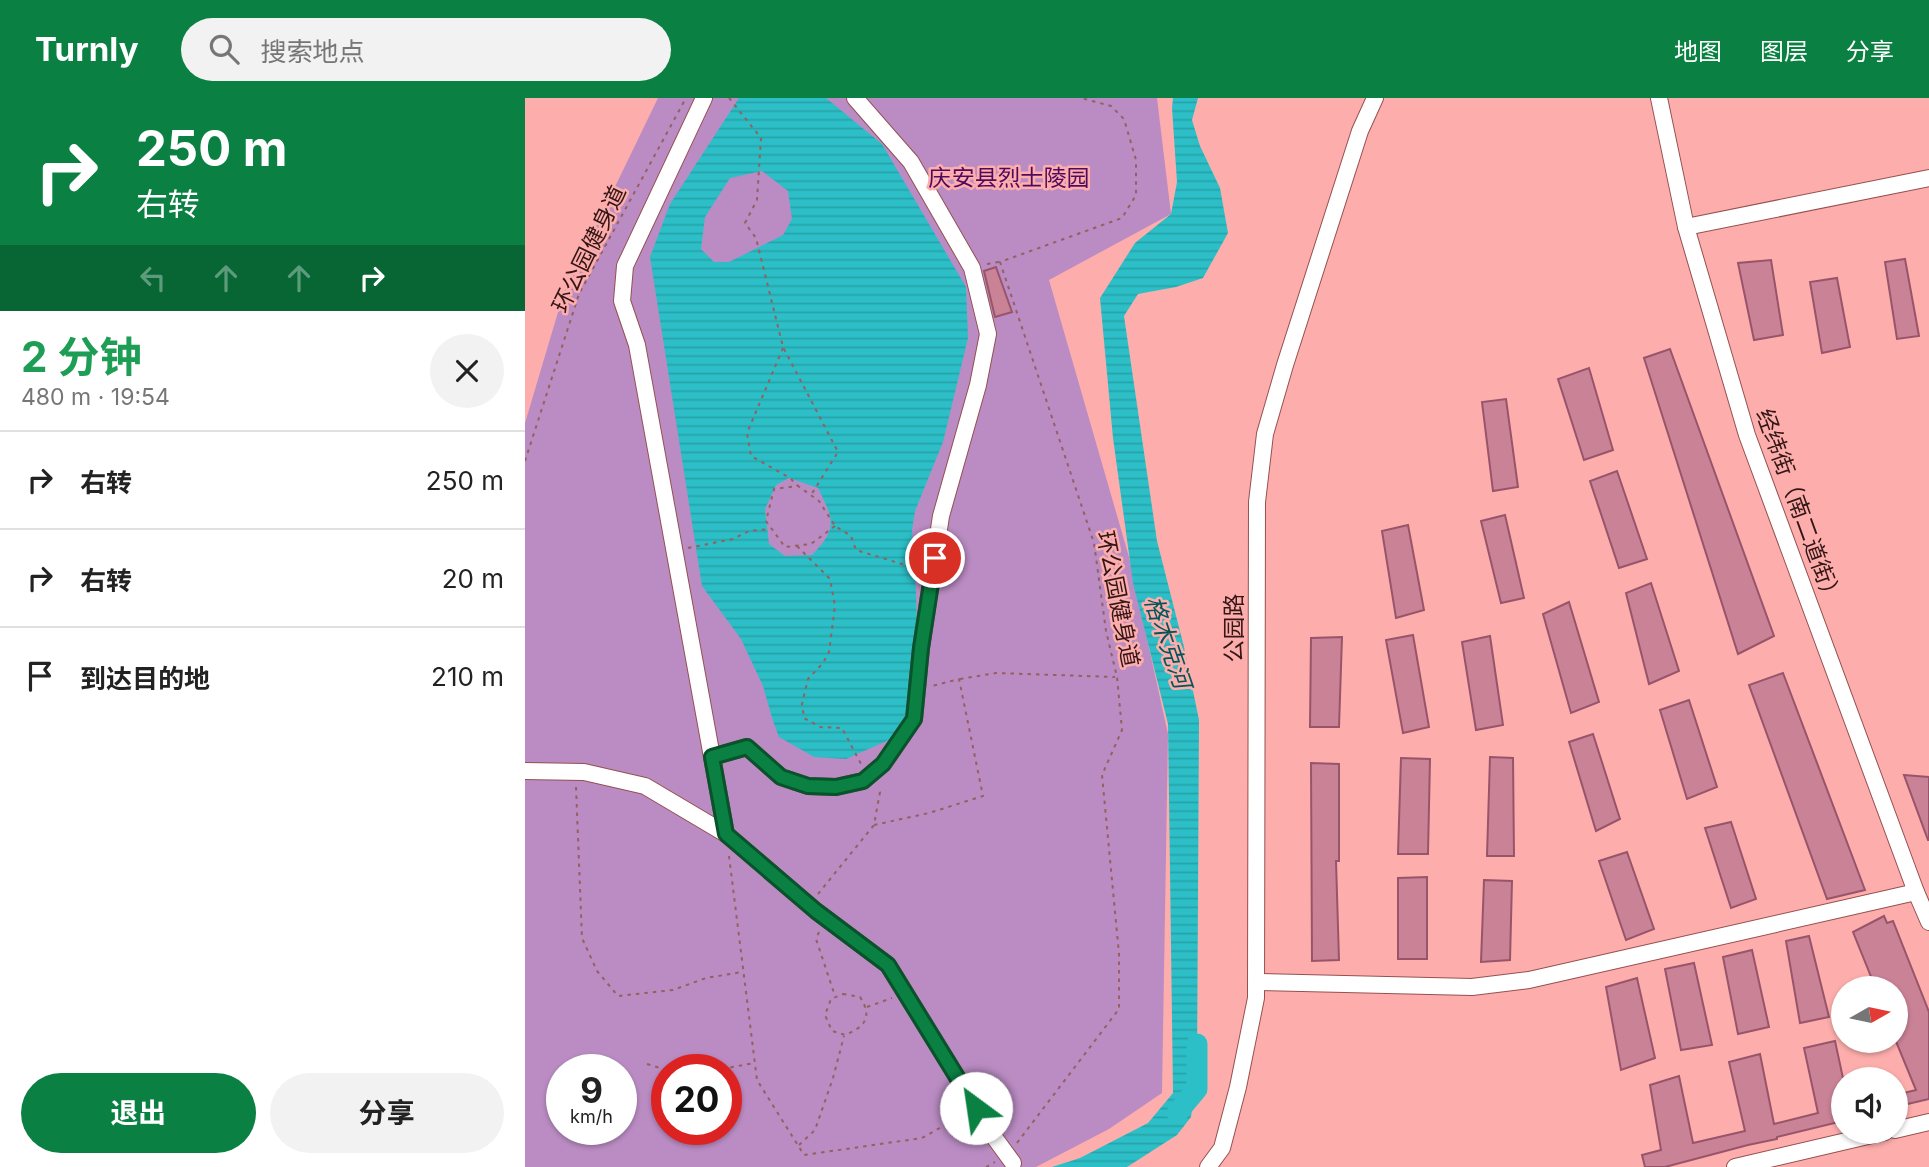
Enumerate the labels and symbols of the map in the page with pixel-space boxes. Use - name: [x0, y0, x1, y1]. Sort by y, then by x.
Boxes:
- park label: 庆安县烈士陵园: [929, 164, 1090, 192]
- street label: 环公园健身道: [546, 181, 632, 317]
- street label: 经纬街（南二道街）: [1750, 405, 1848, 609]
- pin: [905, 528, 965, 588]
- street label: 环公园健身道: [1091, 529, 1145, 669]
- water label: 格木克河: [1139, 592, 1199, 696]
- street label: 公园路: [1220, 594, 1248, 663]
- north arrow: [1831, 976, 1907, 1054]
- speed limit sign: 20: [651, 1054, 742, 1145]
- position arrow: [939, 1071, 1013, 1145]

